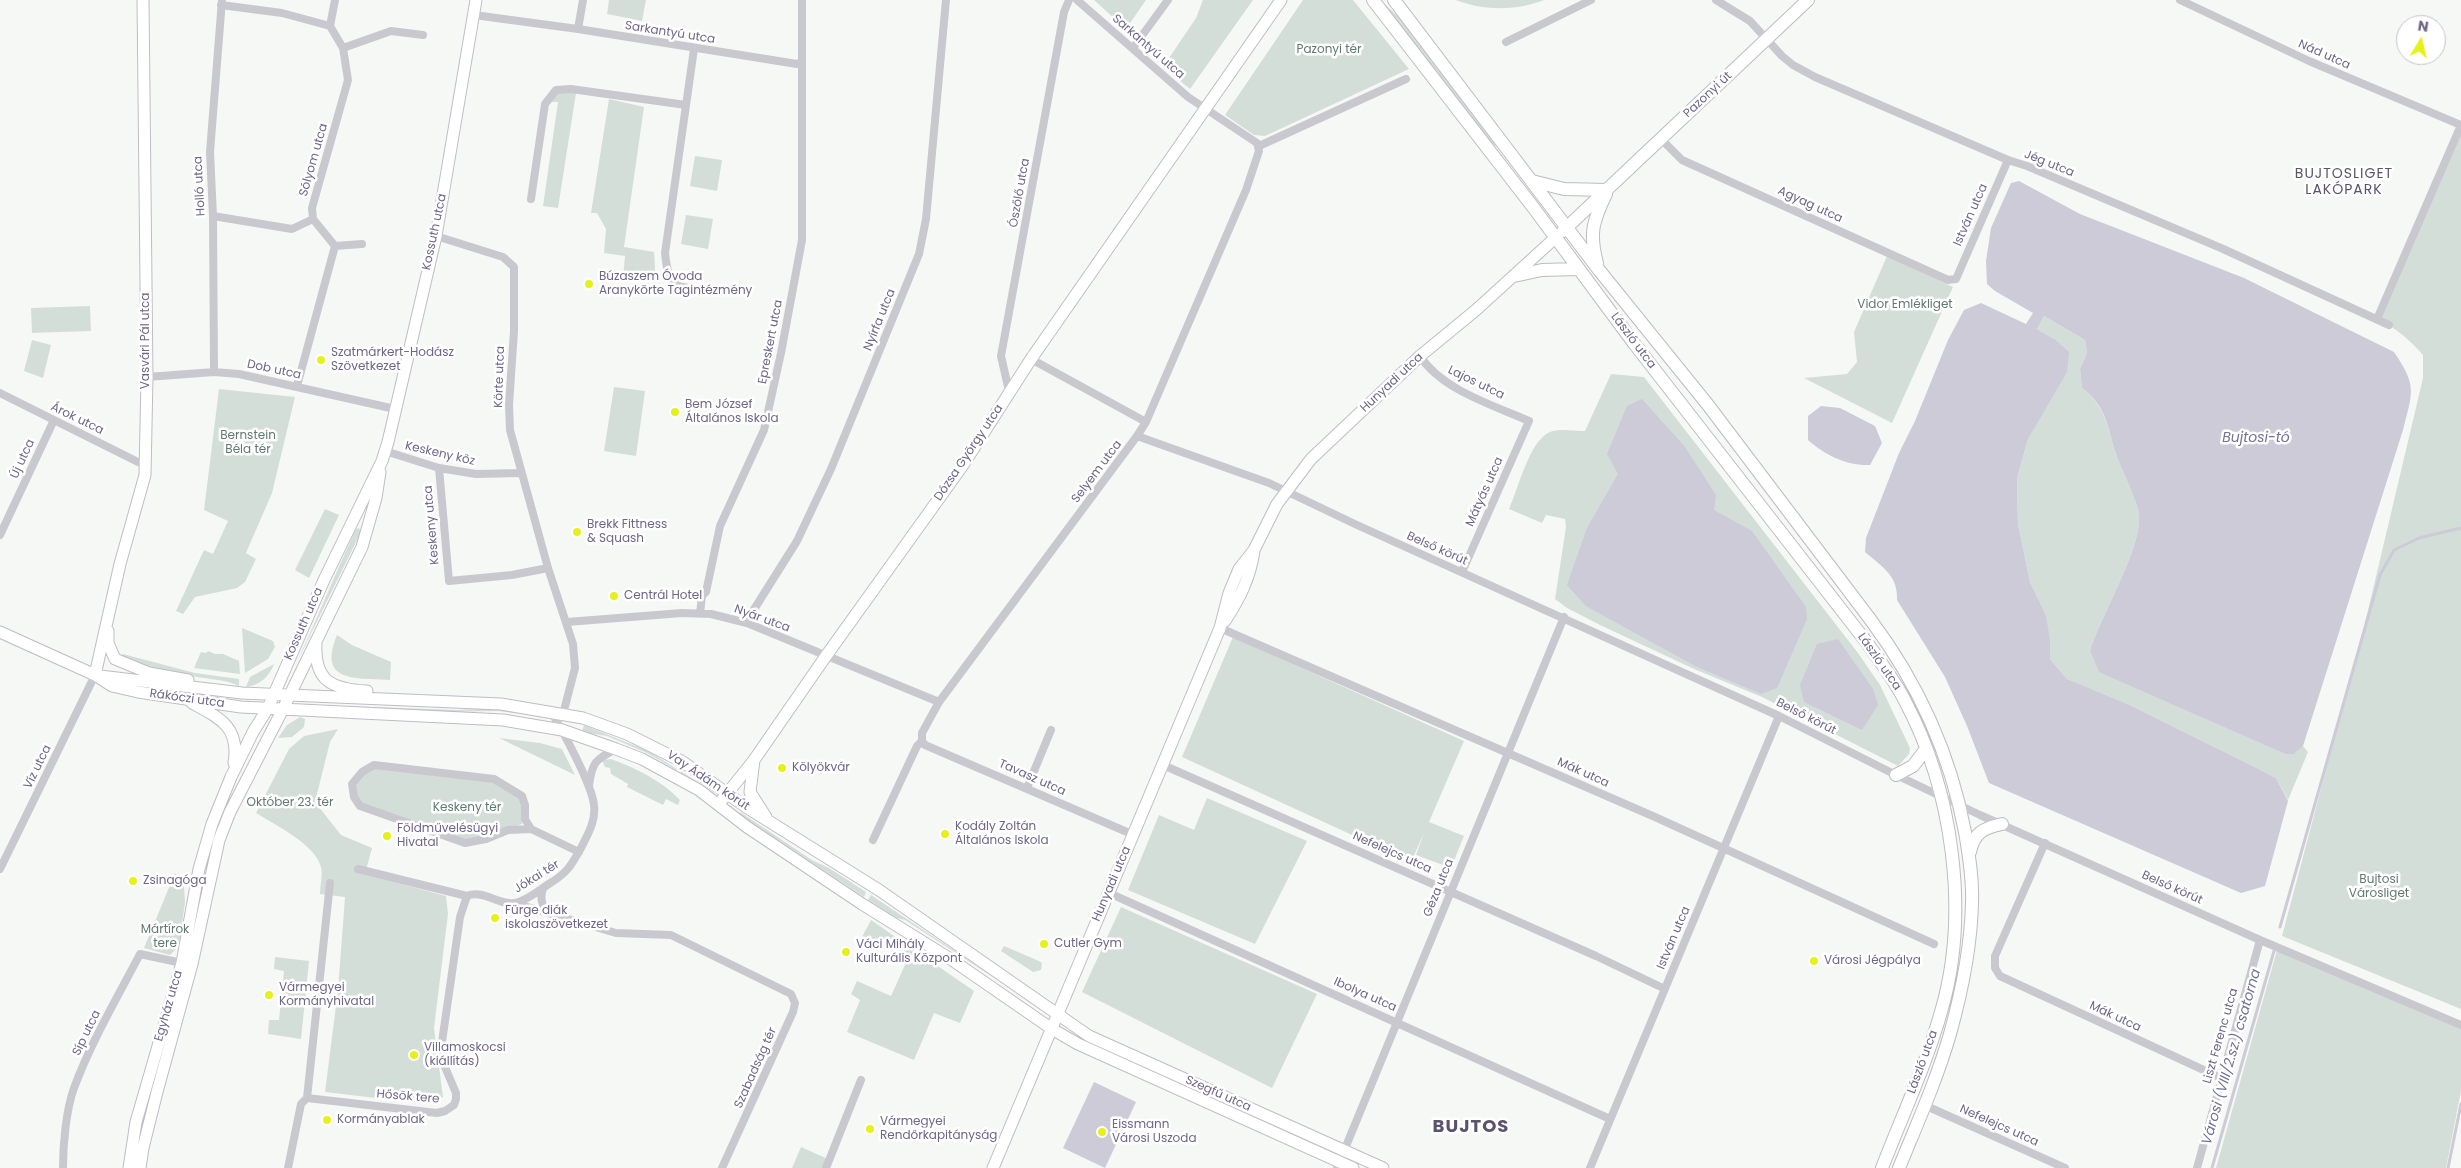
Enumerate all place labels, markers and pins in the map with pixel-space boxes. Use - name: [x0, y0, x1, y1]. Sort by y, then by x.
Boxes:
- place label: Búzaszem Óvoda Aranykörte Tagintézmény: [599, 270, 752, 298]
- marker: Búzaszem Óvoda Aranykörte Tagintézmény: [583, 278, 595, 290]
- place label: Szatmárkert-Hodász Szövetkezet: [331, 346, 454, 374]
- marker: Szatmárkert-Hodász Szövetkezet: [315, 354, 327, 366]
- place label: Bem József Általános Iskola: [685, 398, 779, 426]
- marker: Bem József Általános Iskola: [669, 406, 681, 418]
- place label: Brekk Fittness & Squash: [587, 518, 667, 546]
- marker: Brekk Fittness & Squash: [571, 526, 583, 538]
- place label: Centrál Hotel: [624, 589, 702, 603]
- marker: Centrál Hotel: [608, 590, 620, 602]
- place label: Kölyökvár: [792, 761, 850, 775]
- marker: Kölyökvár: [776, 762, 788, 774]
- place label: Kodály Zoltán Általános Iskola: [955, 820, 1049, 848]
- place label: Földművelésügyi Hivatal: [397, 822, 498, 850]
- marker: Kodály Zoltán Általános Iskola: [939, 828, 951, 840]
- marker: Földművelésügyi Hivatal: [381, 830, 393, 842]
- place label: Zsinagóga: [143, 874, 207, 888]
- marker: Zsinagóga: [127, 875, 139, 887]
- place label: Fürge diák iskolaszövetkezet: [505, 904, 608, 932]
- marker: Fürge diák iskolaszövetkezet: [489, 912, 501, 924]
- place label: Cutler Gym: [1054, 937, 1122, 951]
- place label: Váci Mihály Kulturális Központ: [856, 938, 962, 966]
- marker: Cutler Gym: [1038, 938, 1050, 950]
- marker: Váci Mihály Kulturális Központ: [840, 946, 852, 958]
- place label: Városi Jégpálya: [1824, 954, 1921, 968]
- marker: Városi Jégpálya: [1808, 955, 1820, 967]
- place label: Vármegyei Kormányhivatal: [279, 981, 374, 1009]
- marker: Vármegyei Kormányhivatal: [263, 989, 275, 1001]
- place label: Villamoskocsi (kiállítás): [424, 1041, 506, 1069]
- marker: Villamoskocsi (kiállítás): [408, 1049, 420, 1061]
- place label: Kormányablak: [337, 1113, 425, 1127]
- marker: Kormányablak: [321, 1114, 333, 1126]
- place label: Vármegyei Rendőrkapitányság: [880, 1115, 997, 1143]
- place label: Eissmann Városi Uszoda: [1112, 1118, 1197, 1146]
- marker: Vármegyei Rendőrkapitányság: [864, 1123, 876, 1135]
- marker: Eissmann Városi Uszoda: [1096, 1126, 1108, 1138]

